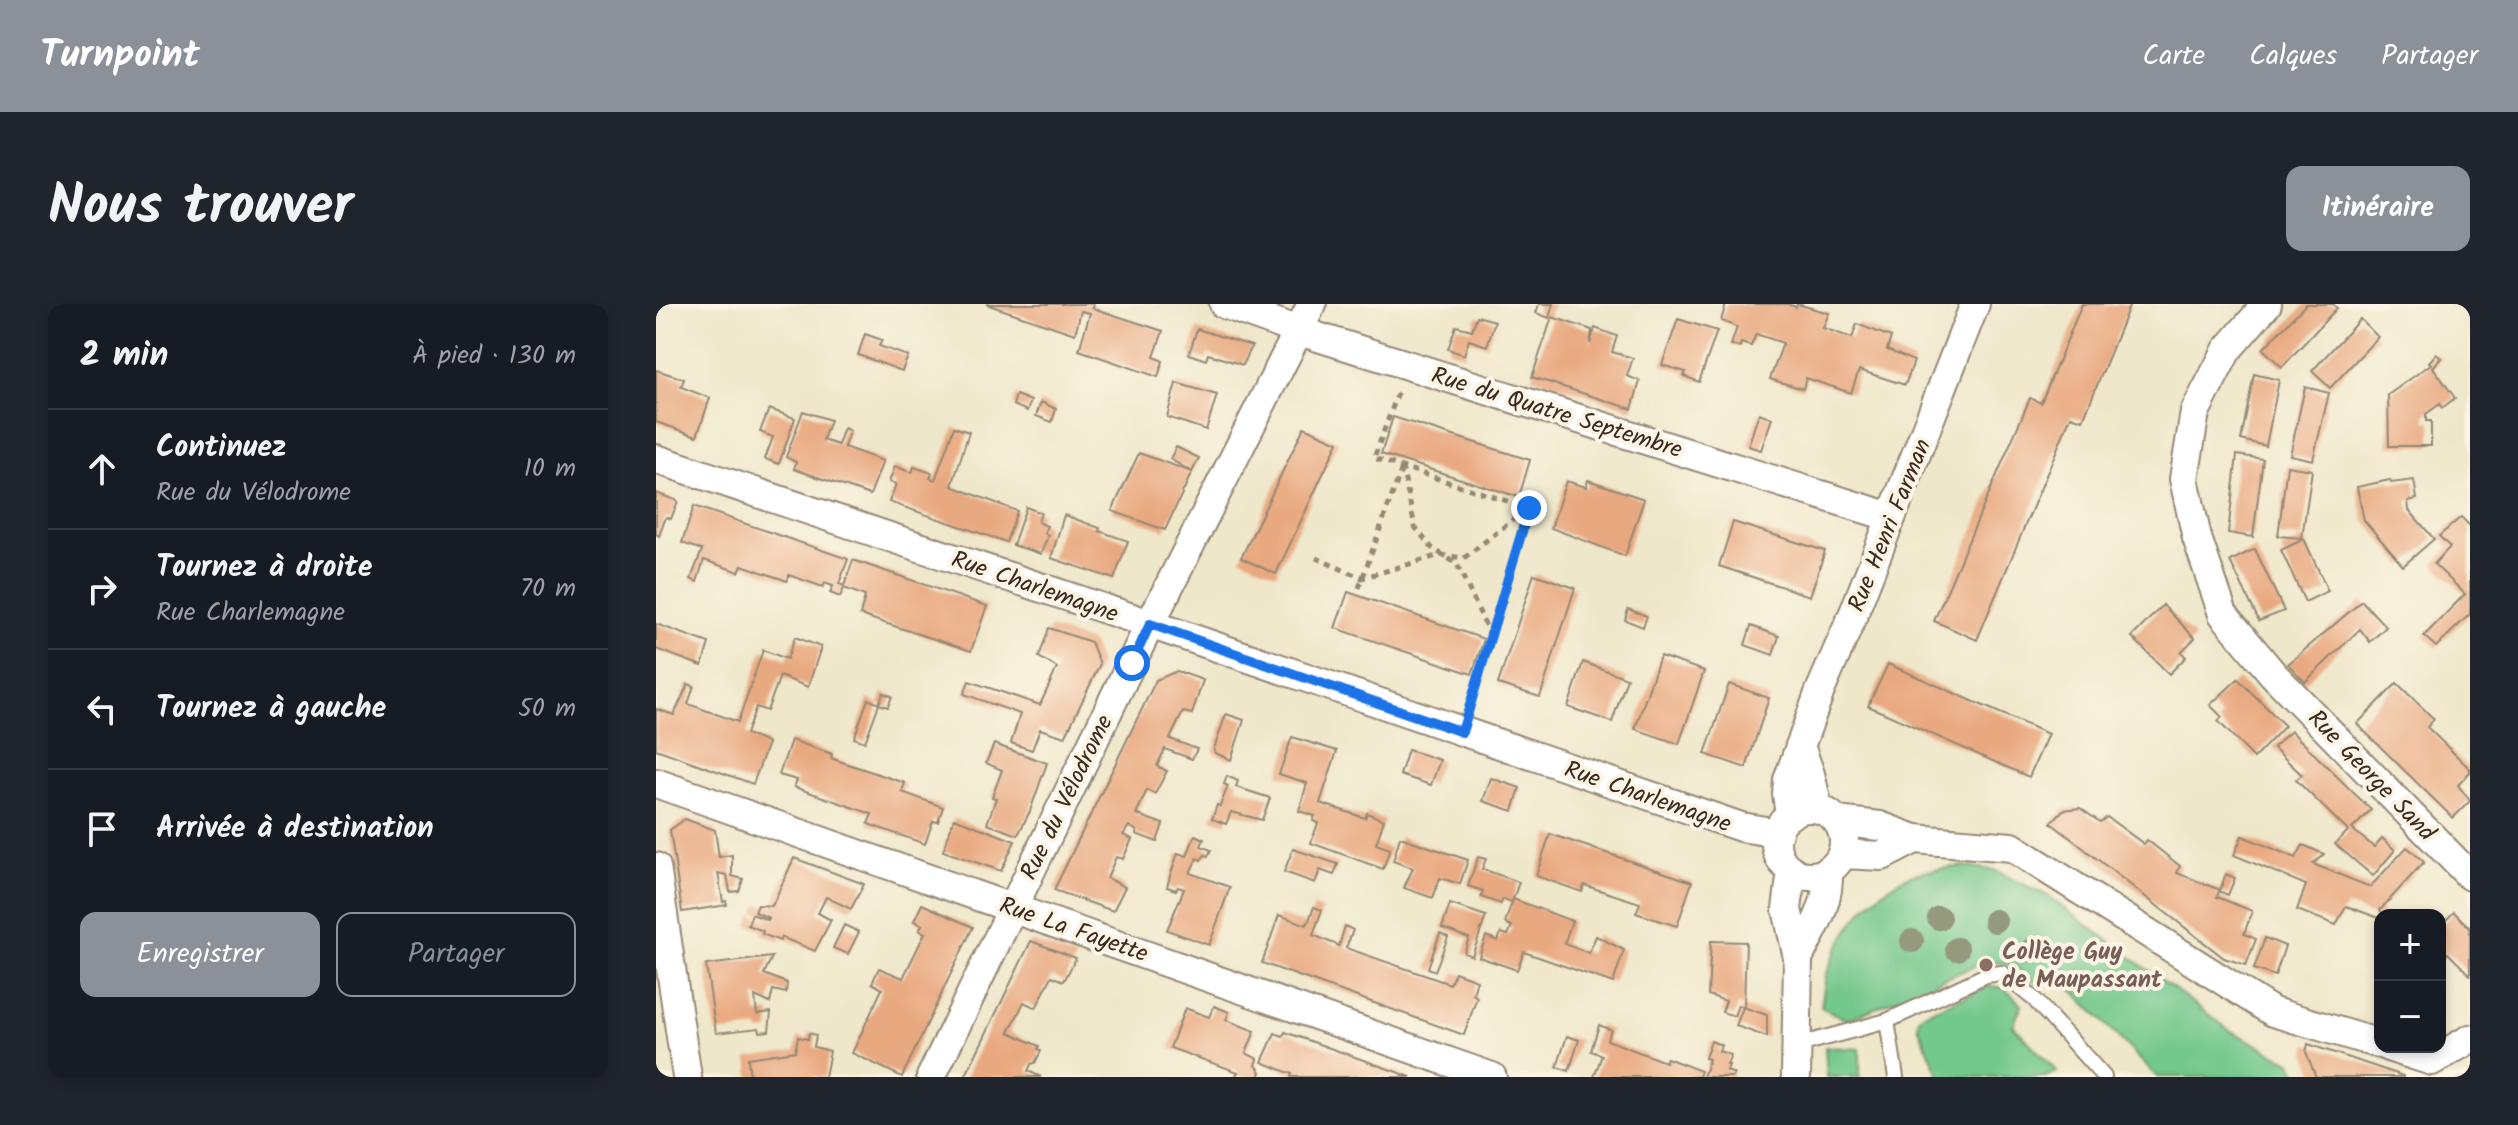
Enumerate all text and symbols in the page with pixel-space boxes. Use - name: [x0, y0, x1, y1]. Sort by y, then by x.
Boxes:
- text: Turnpoint: [40, 26, 200, 86]
- text: Carte: [2143, 34, 2205, 79]
- text: Calques: [2249, 34, 2337, 79]
- text: Partager: [2381, 34, 2478, 79]
- text: Nous trouver: [48, 163, 353, 253]
- button: Itinéraire: [2286, 166, 2470, 251]
- text: 2 min: [80, 329, 168, 383]
- text: À pied · 130 m: [412, 335, 576, 377]
- street label: Rue du Quatre Septembre: [1426, 357, 1687, 470]
- text: Continuez: [156, 424, 286, 472]
- street label: Rue Henri Farman: [1838, 433, 1943, 618]
- icon: ahead: [80, 447, 124, 491]
- text: 10 m: [524, 448, 576, 490]
- text: Rue du Vélodrome: [156, 472, 351, 514]
- route end: [1511, 490, 1547, 526]
- street label: Rue Charlemagne: [946, 541, 1124, 634]
- text: Tournez à droite: [156, 544, 372, 592]
- icon: right: [80, 567, 124, 611]
- text: 70 m: [520, 568, 576, 610]
- text: Rue Charlemagne: [156, 592, 345, 634]
- route start: [1114, 645, 1150, 681]
- text: Tournez à gauche: [156, 685, 386, 733]
- icon: left: [80, 687, 124, 731]
- text: 50 m: [518, 688, 576, 730]
- street label: Rue George Sand: [2298, 701, 2445, 852]
- street label: Rue du Vélodrome: [1010, 708, 1124, 887]
- street label: Rue Charlemagne: [1559, 751, 1737, 844]
- text: Arrivée à destination: [156, 805, 434, 853]
- icon: arrive: [80, 807, 124, 851]
- street label: Rue La Fayette: [994, 887, 1153, 974]
- map controls: [2374, 909, 2446, 1053]
- button: +: [2374, 909, 2446, 981]
- button: Enregistrer: [80, 912, 320, 997]
- button: Partager: [336, 912, 576, 997]
- place label: Collège Guy de Maupassant: [2002, 933, 2163, 1000]
- marker: Collège Guy de Maupassant: [1977, 956, 1995, 974]
- button: −: [2374, 981, 2446, 1053]

